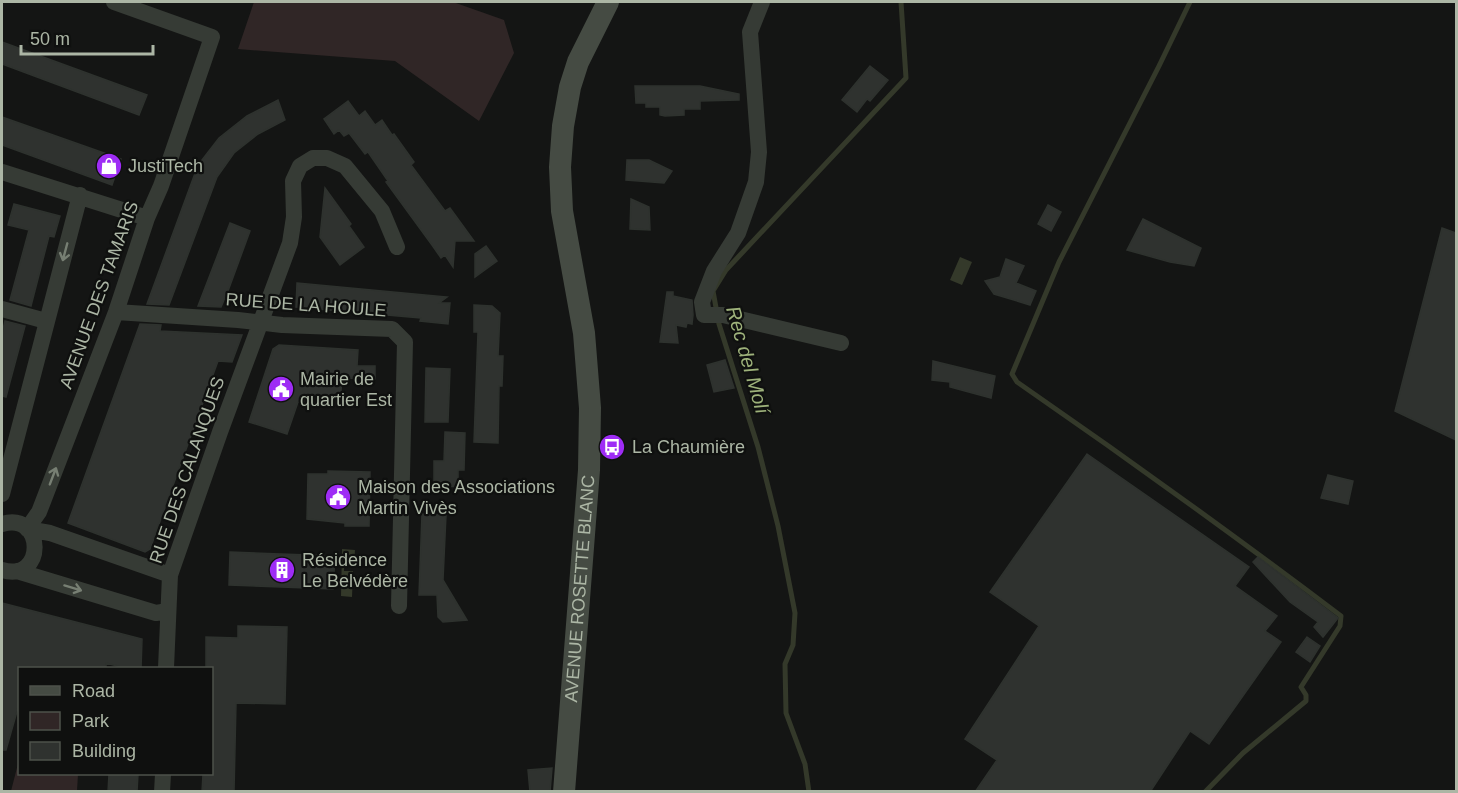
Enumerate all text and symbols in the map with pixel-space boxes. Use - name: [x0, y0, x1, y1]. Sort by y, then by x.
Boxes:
- scale bar: [21, 18, 153, 56]
- text: 50 m: [30, 29, 70, 49]
- shop icon: JustiTech: [94, 151, 124, 181]
- place label: JustiTech: [128, 156, 203, 176]
- street label: AVENUE DES TAMARIS: [56, 199, 142, 391]
- one-way arrow: [58, 242, 70, 261]
- street label: RUE DE LA HOULE: [225, 289, 387, 321]
- water label: Rec del Molí: [722, 304, 775, 419]
- place label: Mairie de quartier Est: [300, 369, 392, 410]
- street label: RUE DES CALANQUES: [146, 374, 228, 566]
- public building icon: Mairie de quartier Est: [266, 374, 296, 404]
- bus stop icon: La Chaumière: [597, 432, 627, 462]
- place label: La Chaumière: [632, 437, 745, 457]
- one-way arrow: [48, 467, 59, 486]
- street label: AVENUE ROSETTE BLANC: [561, 474, 599, 703]
- place label: Maison des Associations Martin Vivès: [358, 477, 555, 518]
- public building icon: Maison des Associations Martin Vivès: [323, 482, 353, 512]
- place label: Résidence Le Belvédère: [302, 550, 408, 591]
- building icon: Résidence Le Belvédère: [267, 555, 297, 585]
- one-way arrow: [63, 583, 82, 594]
- legend: [18, 667, 213, 775]
- text: Road: [72, 681, 115, 701]
- text: Park: [72, 711, 110, 731]
- text: Building: [72, 741, 136, 761]

